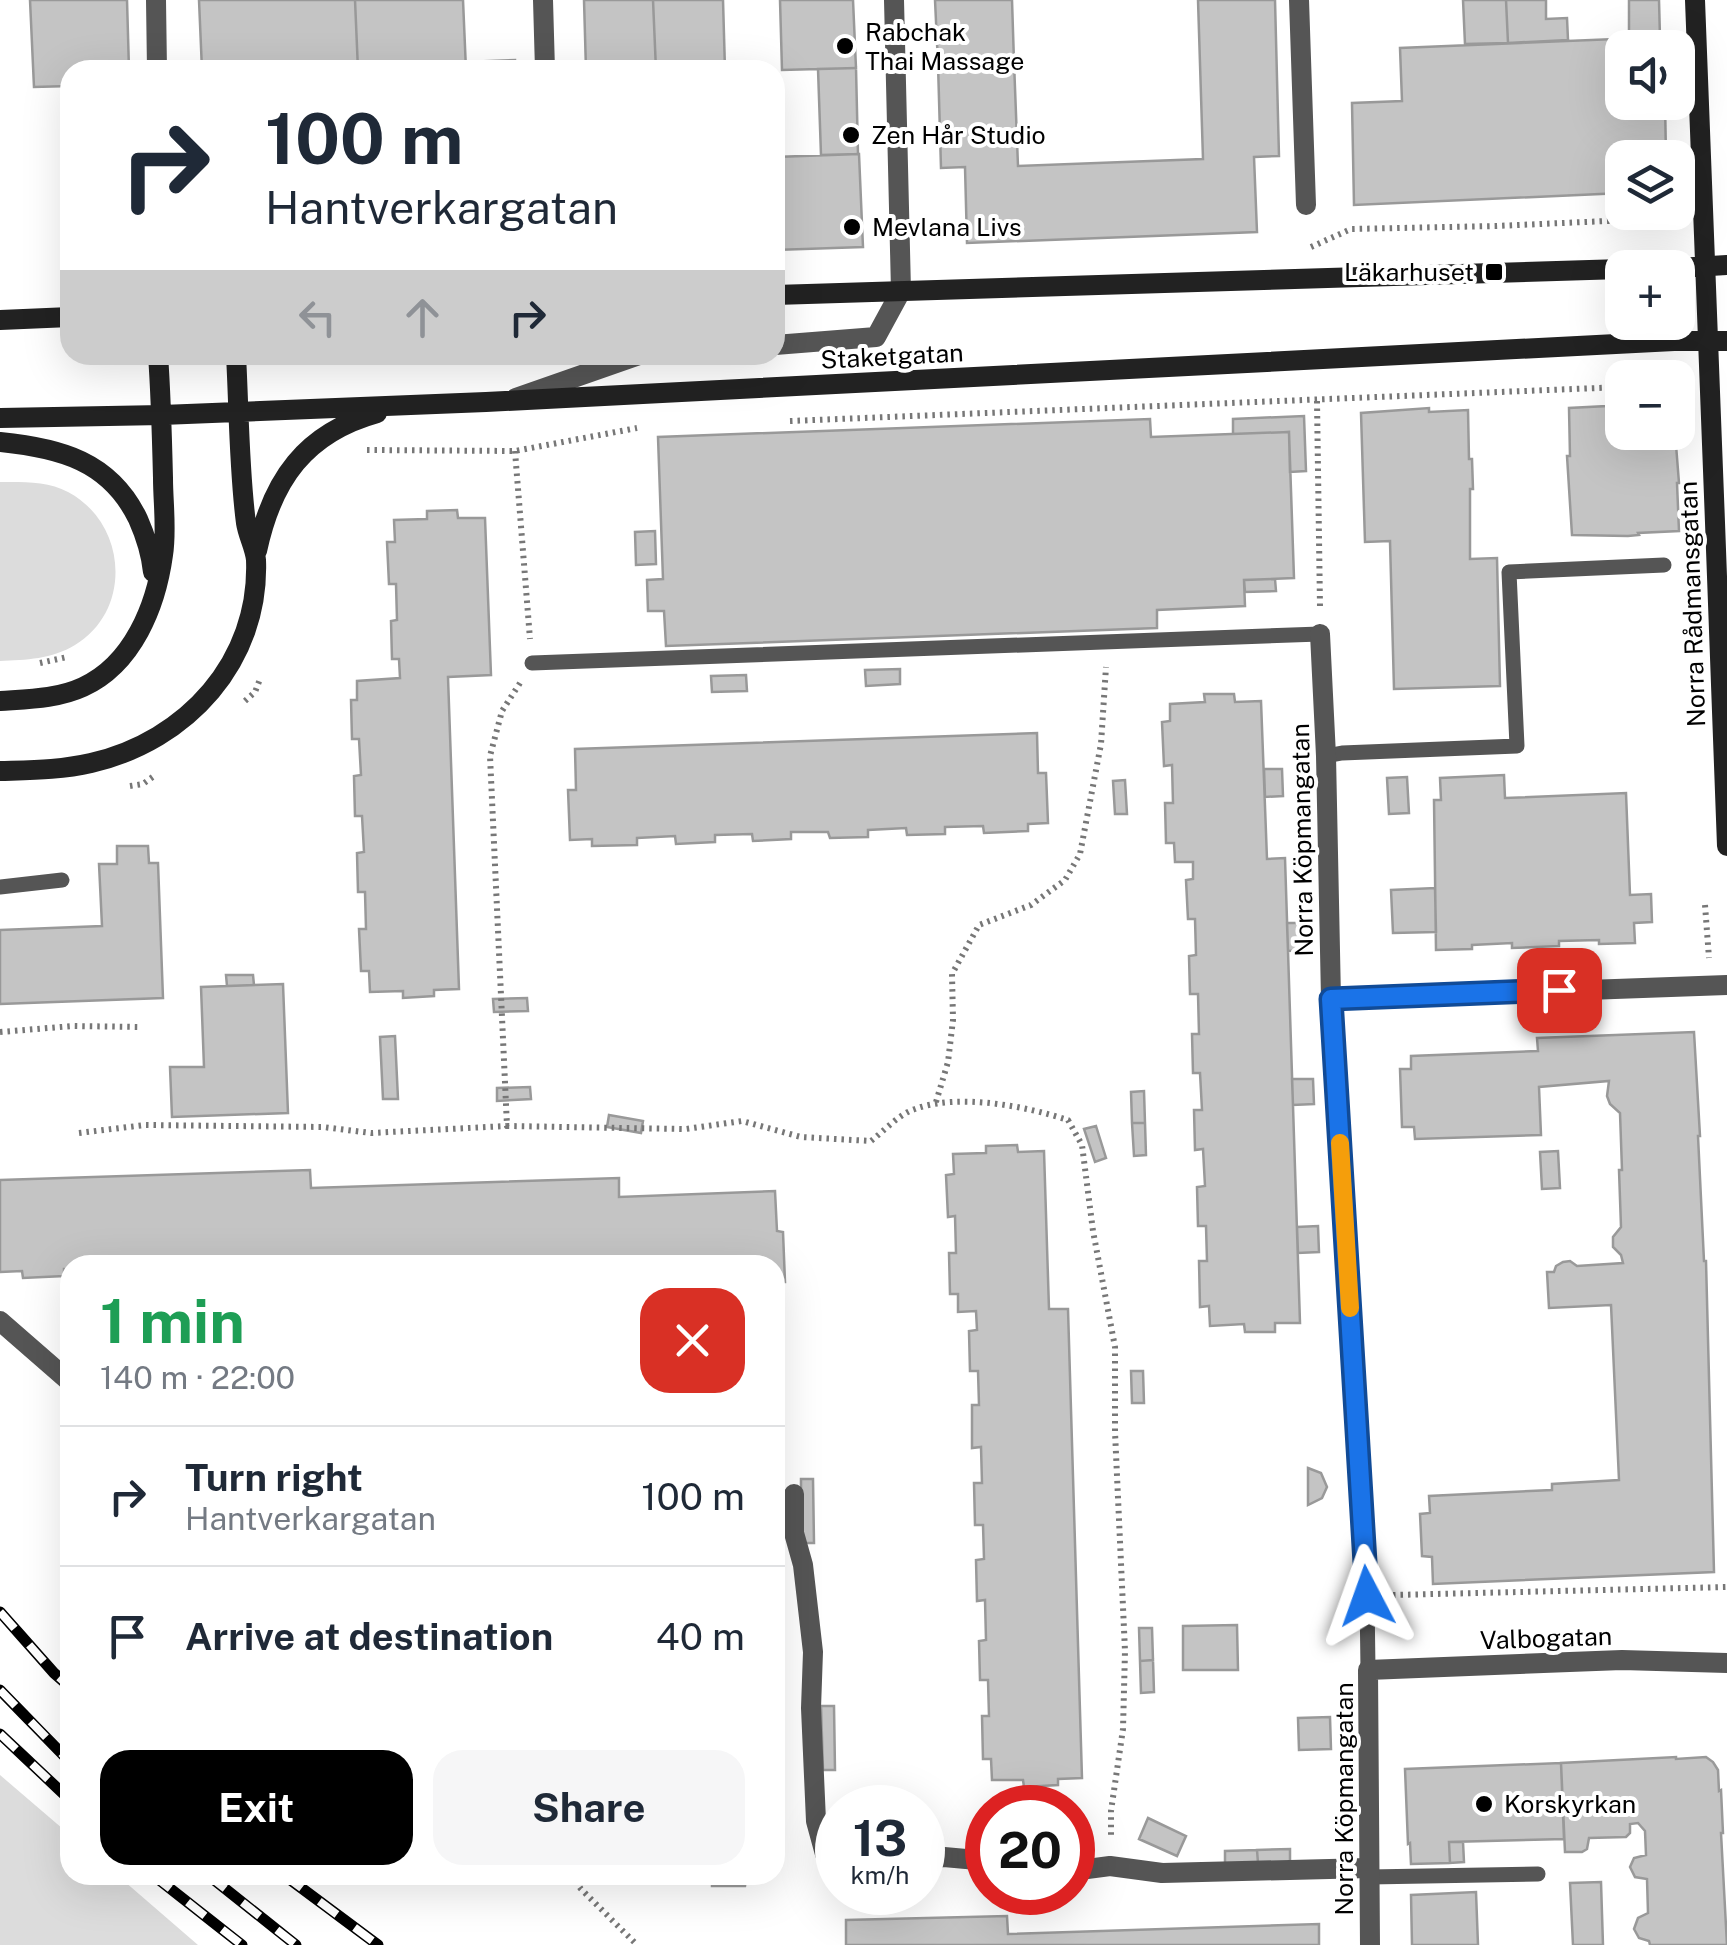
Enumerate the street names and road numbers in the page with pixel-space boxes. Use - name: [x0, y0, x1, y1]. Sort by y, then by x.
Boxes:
- street label: Staketgatan: [820, 337, 964, 375]
- street label: Norra Rådmansgatan: [1673, 481, 1711, 727]
- street label: Norra Köpmangatan: [1285, 723, 1319, 957]
- street label: Valbogatan: [1479, 1621, 1613, 1655]
- street label: Norra Köpmangatan: [1329, 1682, 1359, 1916]

